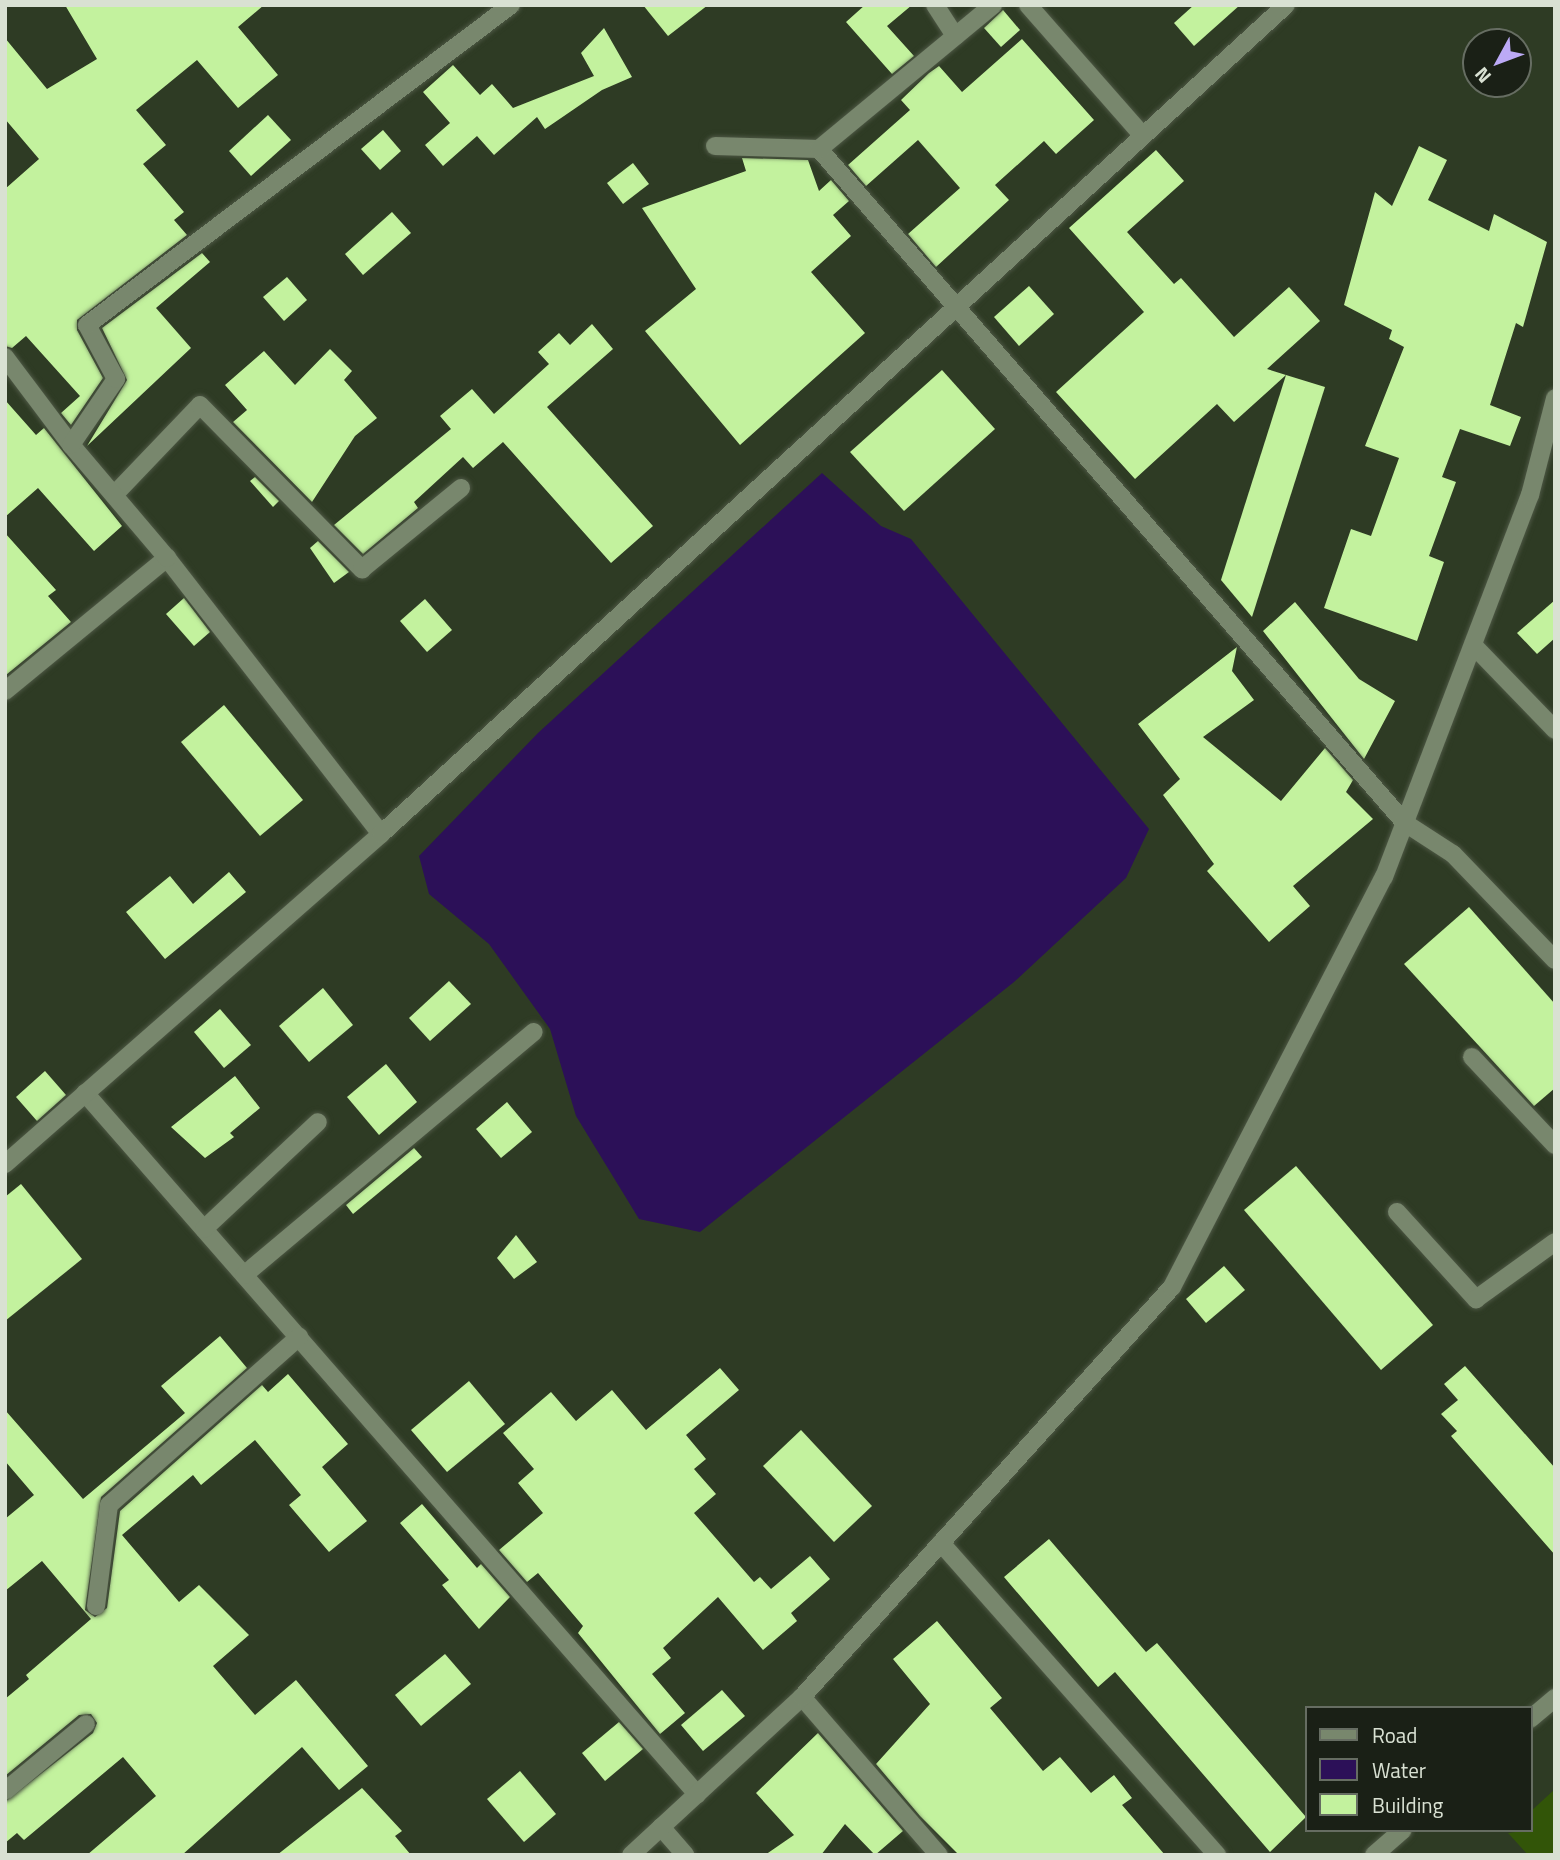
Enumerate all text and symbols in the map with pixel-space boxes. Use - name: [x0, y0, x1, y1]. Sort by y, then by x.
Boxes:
- north arrow: [1462, 28, 1532, 98]
- text: N: [1467, 61, 1498, 90]
- legend: [1304, 1706, 1532, 1832]
- text: Road: [1372, 1719, 1417, 1751]
- text: Water: [1372, 1754, 1426, 1786]
- text: Building: [1372, 1789, 1443, 1821]

